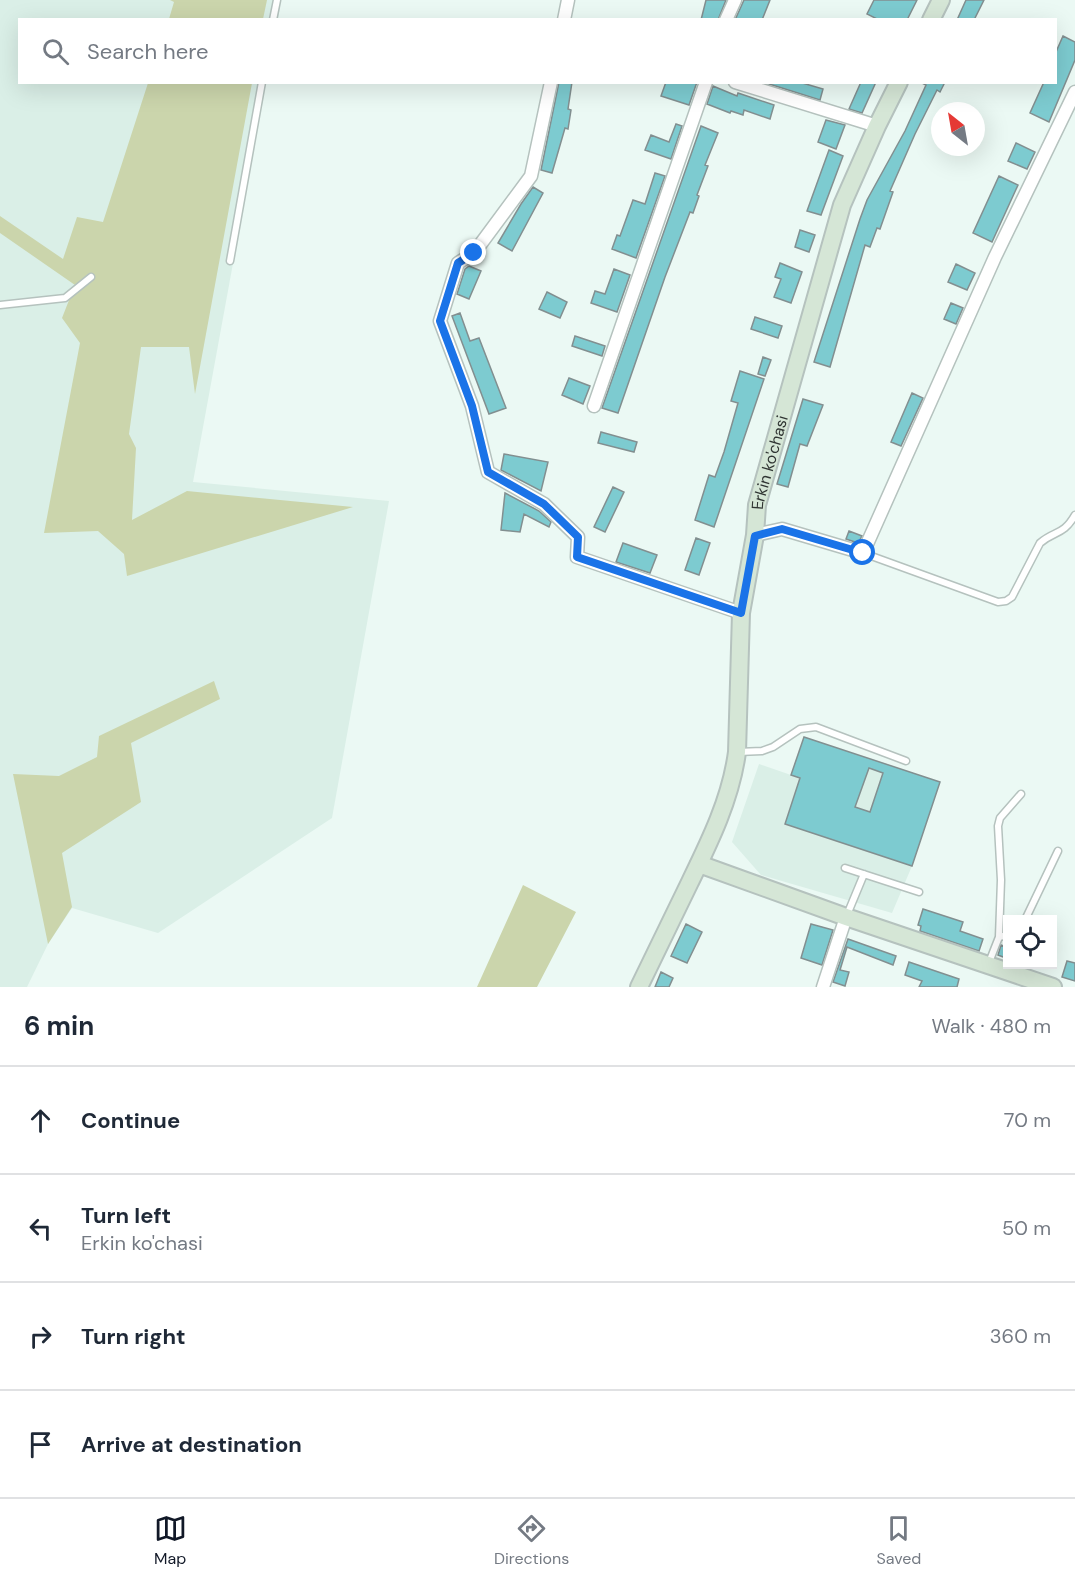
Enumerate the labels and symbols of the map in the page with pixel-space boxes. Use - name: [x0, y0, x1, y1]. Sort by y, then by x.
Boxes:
- north arrow: [931, 102, 985, 156]
- route end: [460, 239, 486, 265]
- street label: Erkin ko'chasi: [747, 413, 793, 510]
- route start: [849, 539, 875, 565]

